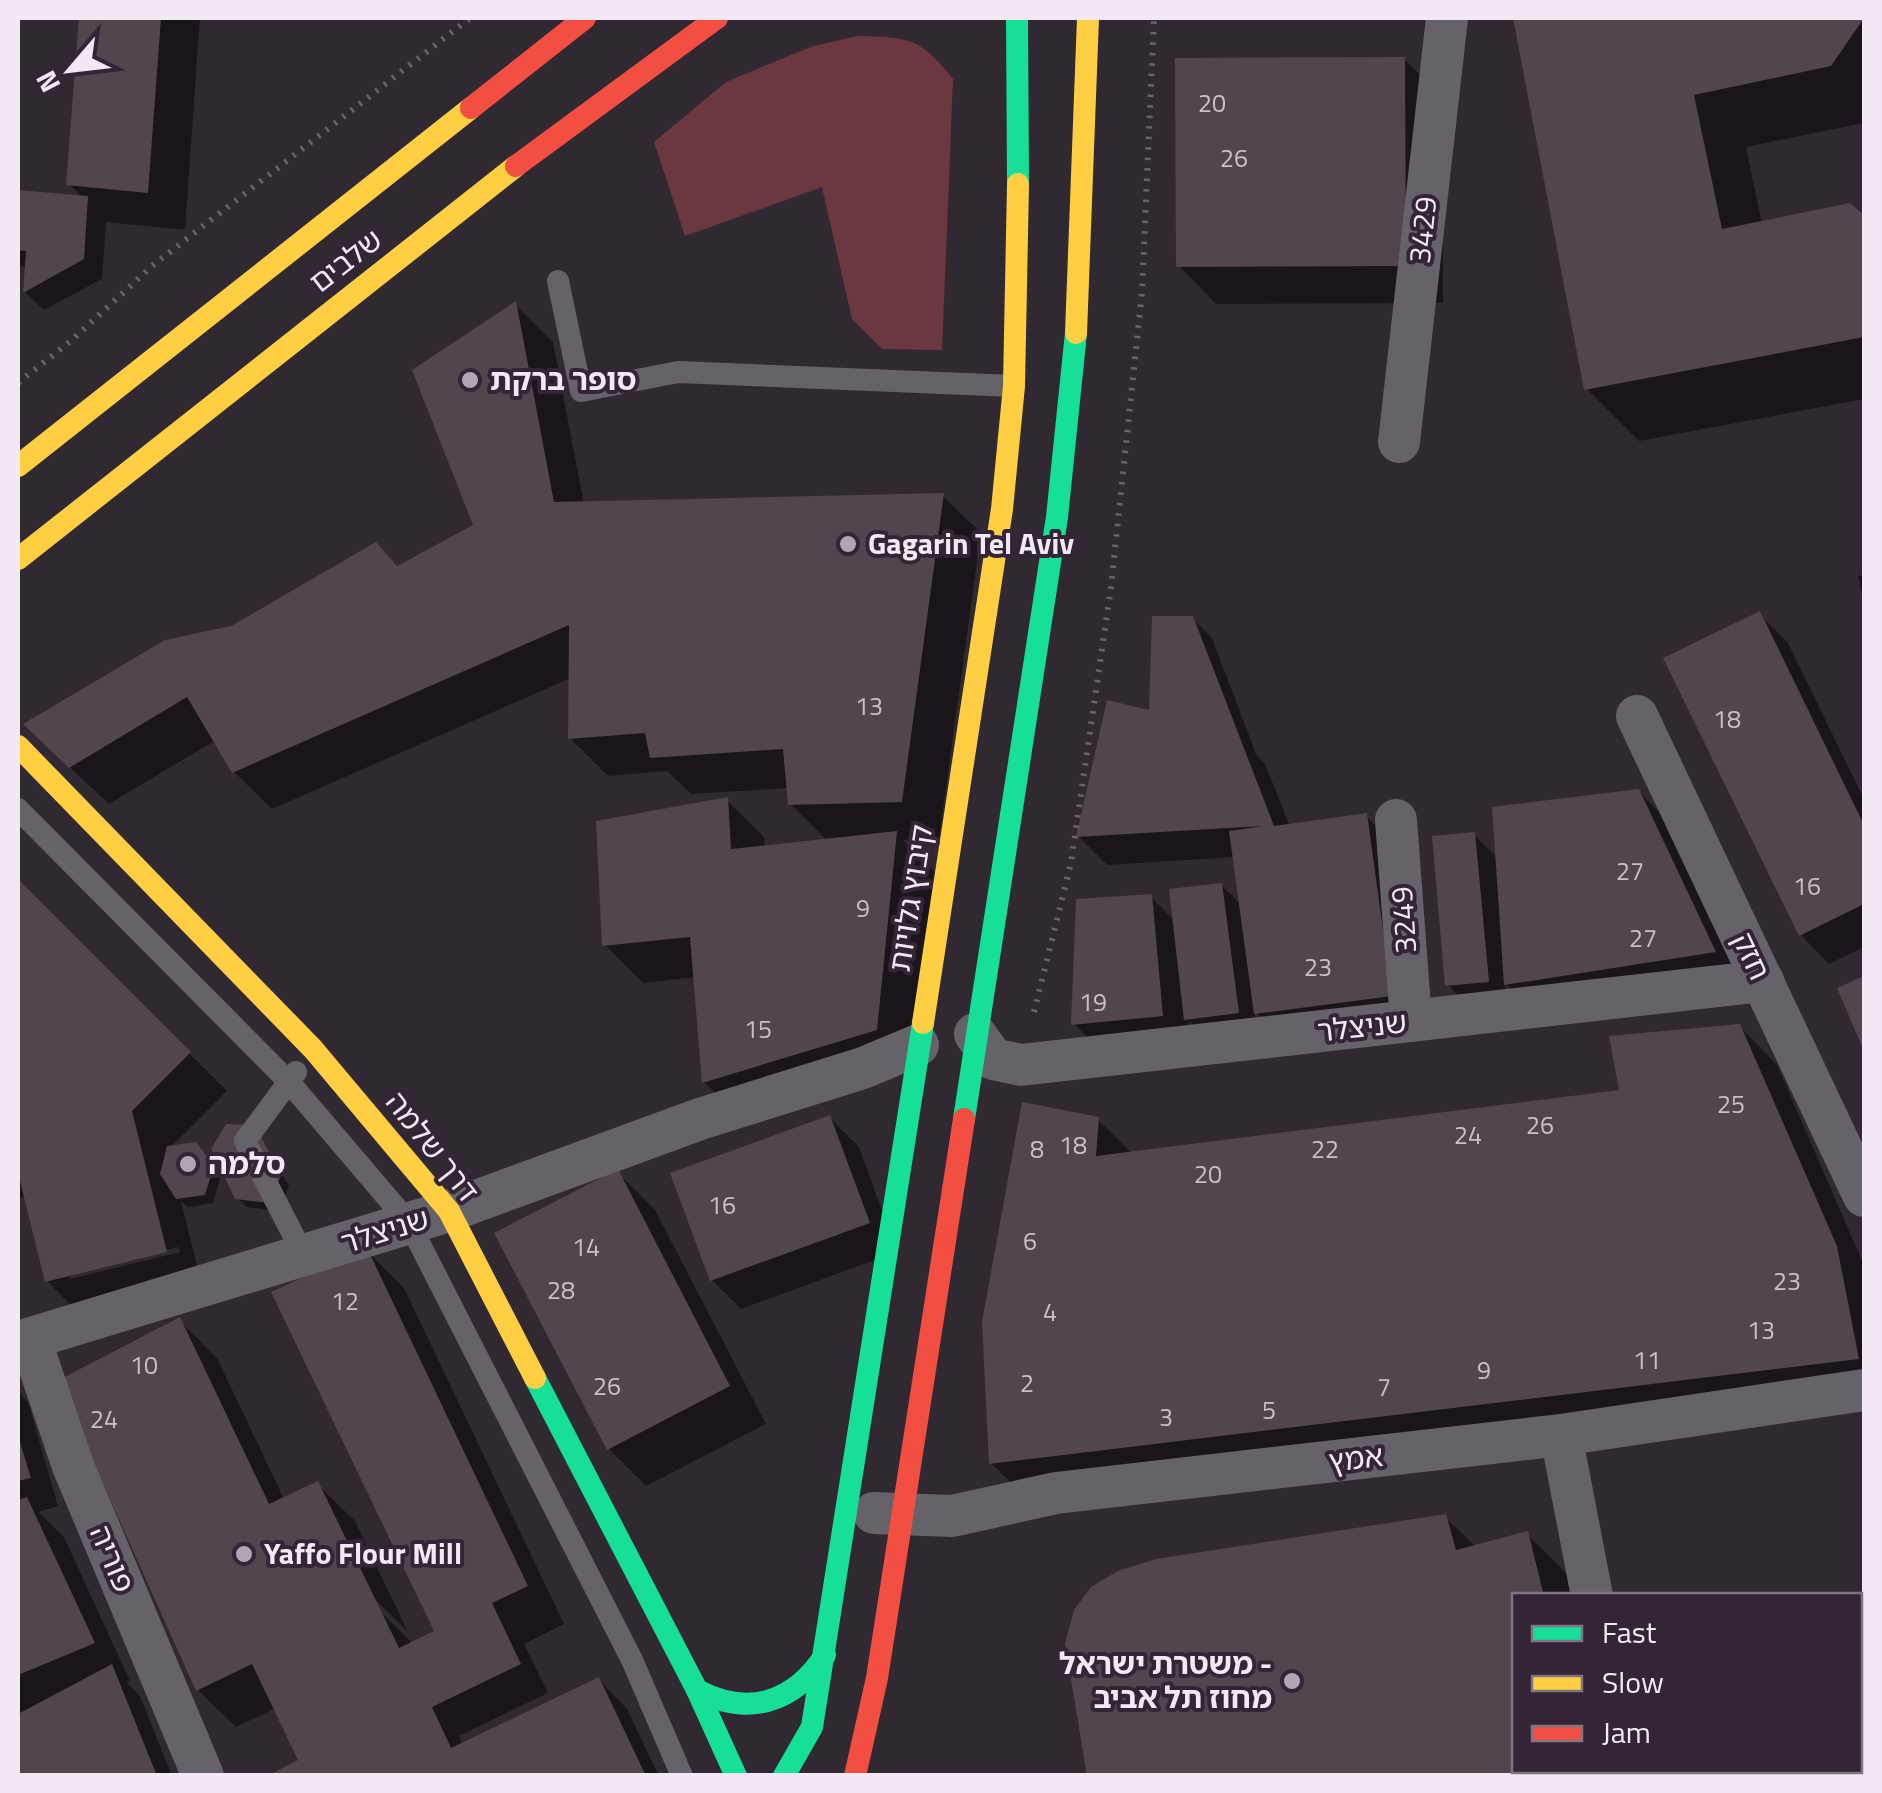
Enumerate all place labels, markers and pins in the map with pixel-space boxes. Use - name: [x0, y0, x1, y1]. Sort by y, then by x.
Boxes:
- place label: סופר ברקת: [490, 356, 637, 402]
- marker: סופר ברקת: [459, 369, 481, 391]
- place label: Gagarin Tel Aviv: [868, 520, 1074, 566]
- marker: Gagarin Tel Aviv: [837, 533, 859, 555]
- place label: סלמה: [208, 1140, 286, 1186]
- marker: סלמה: [177, 1153, 199, 1175]
- place label: Yaffo Flour Mill: [264, 1530, 462, 1576]
- marker: Yaffo Flour Mill: [233, 1543, 255, 1565]
- place label: משטרת ישראל - מחוז תל אביב: [1059, 1640, 1272, 1720]
- marker: משטרת ישראל - מחוז תל אביב: [1281, 1670, 1303, 1692]

